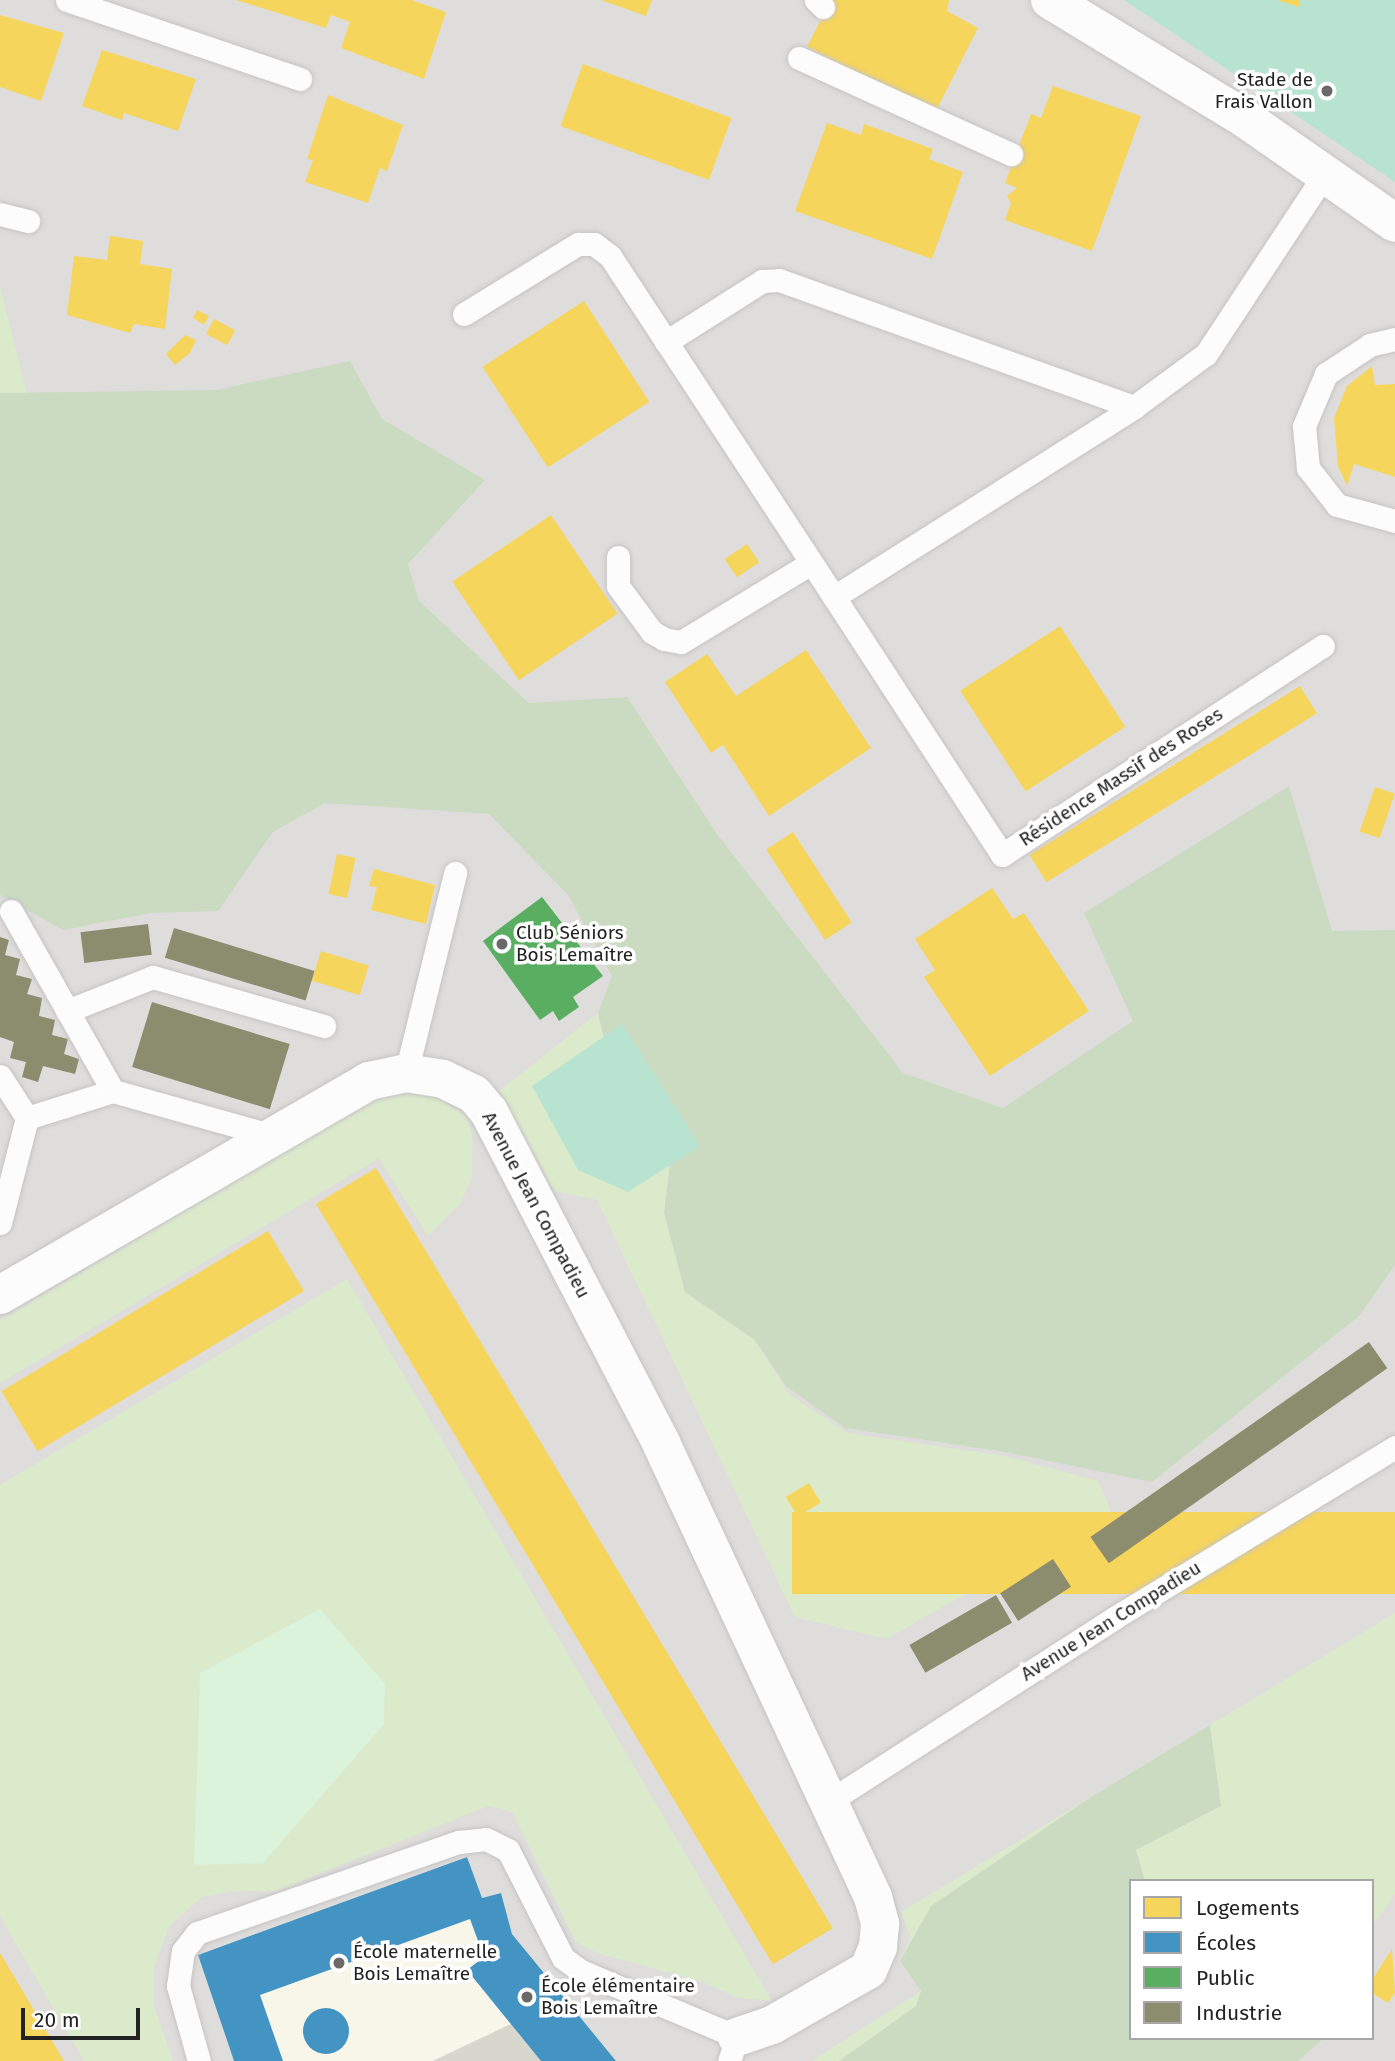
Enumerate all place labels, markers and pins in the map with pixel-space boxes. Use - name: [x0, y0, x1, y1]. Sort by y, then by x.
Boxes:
- place label: Stade de Frais Vallon: [1215, 69, 1313, 113]
- marker: Stade de Frais Vallon: [1319, 83, 1335, 99]
- place label: Club Séniors Bois Lemaître: [516, 922, 633, 966]
- marker: Club Séniors Bois Lemaître: [494, 936, 510, 952]
- place label: École maternelle Bois Lemaître: [353, 1941, 497, 1985]
- marker: École maternelle Bois Lemaître: [331, 1955, 347, 1971]
- place label: École élémentaire Bois Lemaître: [541, 1975, 695, 2019]
- marker: École élémentaire Bois Lemaître: [519, 1989, 535, 2005]

